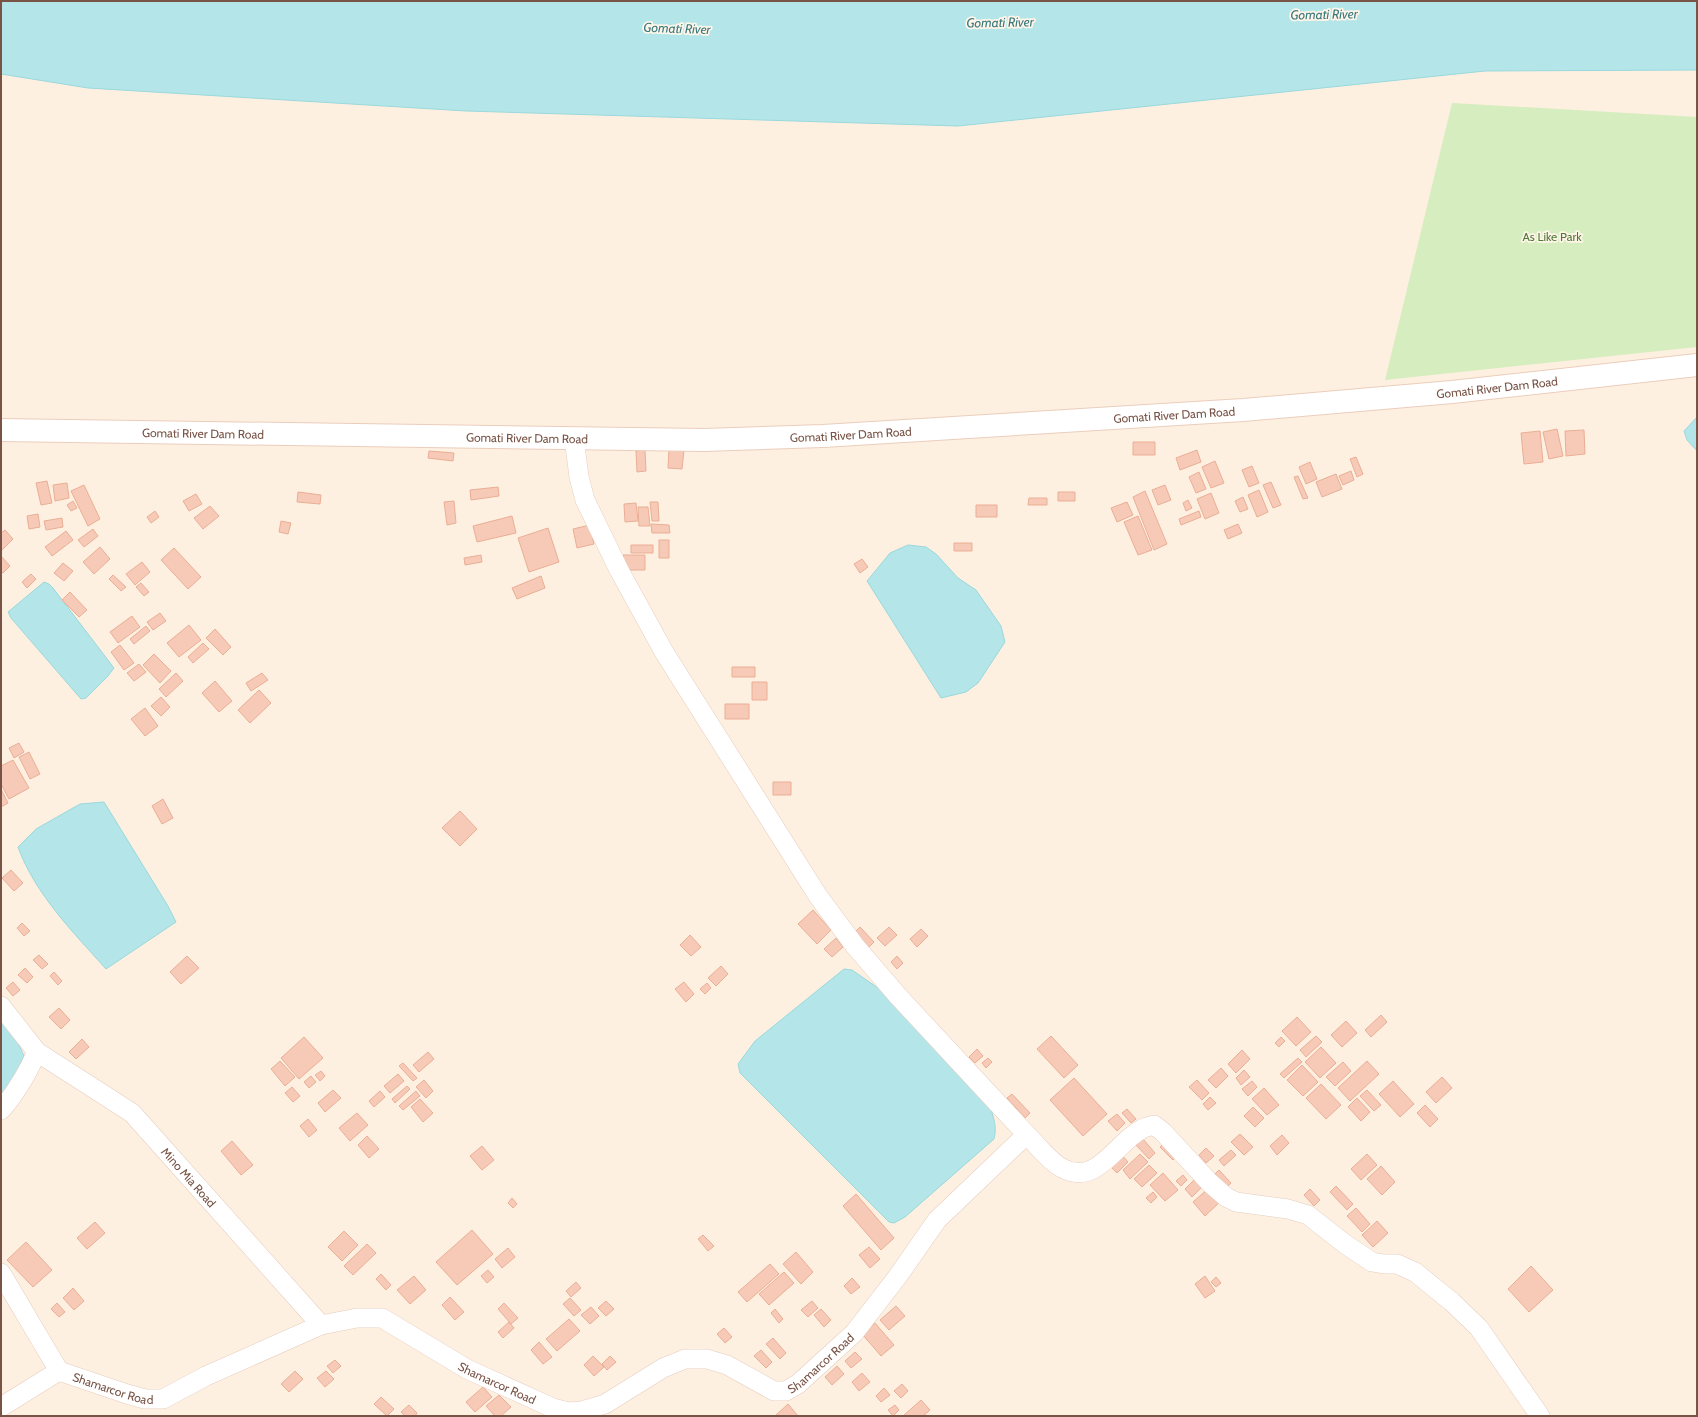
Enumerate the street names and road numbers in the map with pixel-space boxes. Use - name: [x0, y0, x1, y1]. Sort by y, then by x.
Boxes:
- street label: Gomati River Dam Road: [1436, 373, 1558, 401]
- street label: Gomati River Dam Road: [1113, 403, 1236, 426]
- street label: Gomati River Dam Road: [790, 423, 912, 445]
- street label: Gomati River Dam Road: [142, 425, 264, 441]
- street label: Gomati River Dam Road: [466, 429, 588, 446]
- street label: Mino Mia Road: [159, 1144, 220, 1210]
- street label: Shamarcor Road: [785, 1330, 857, 1396]
- street label: Shamarcor Road: [456, 1358, 538, 1407]
- street label: Shamarcor Road: [71, 1369, 153, 1407]

